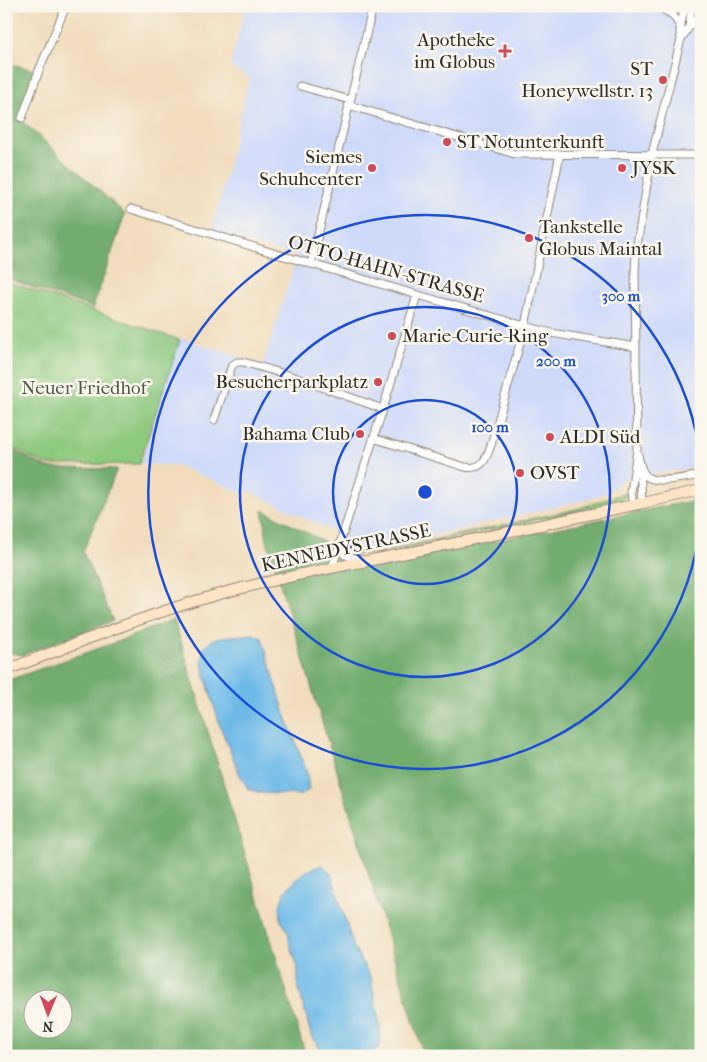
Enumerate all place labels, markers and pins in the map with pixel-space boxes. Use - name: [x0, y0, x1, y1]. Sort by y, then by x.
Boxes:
- place label: Apotheke im Globus: [414, 29, 495, 73]
- marker: Apotheke im Globus: [499, 45, 511, 57]
- place label: ST Honeywellstr. 13: [521, 58, 653, 102]
- marker: ST Honeywellstr. 13: [657, 74, 669, 86]
- place label: ST Notunterkunft: [457, 131, 605, 153]
- marker: ST Notunterkunft: [441, 136, 453, 148]
- place label: Siemes Schuhcenter: [259, 146, 363, 190]
- place label: JYSK: [630, 157, 677, 179]
- marker: Siemes Schuhcenter: [366, 162, 378, 174]
- marker: JYSK: [616, 162, 628, 174]
- place label: Tankstelle Globus Maintal: [539, 216, 662, 260]
- marker: Tankstelle Globus Maintal: [523, 232, 535, 244]
- place label: Marie-Curie-Ring: [402, 325, 549, 347]
- marker: Marie-Curie-Ring: [386, 330, 398, 342]
- place label: Besucherparkplatz: [216, 371, 368, 393]
- marker: Besucherparkplatz: [372, 376, 384, 388]
- place label: Bahama Club: [242, 423, 350, 445]
- place label: ALDI Süd: [559, 426, 641, 448]
- marker: Bahama Club: [354, 428, 366, 440]
- marker: ALDI Süd: [544, 431, 556, 443]
- place label: OVST: [530, 462, 580, 484]
- marker: OVST: [514, 467, 526, 479]
- centre of rings: [416, 483, 434, 501]

